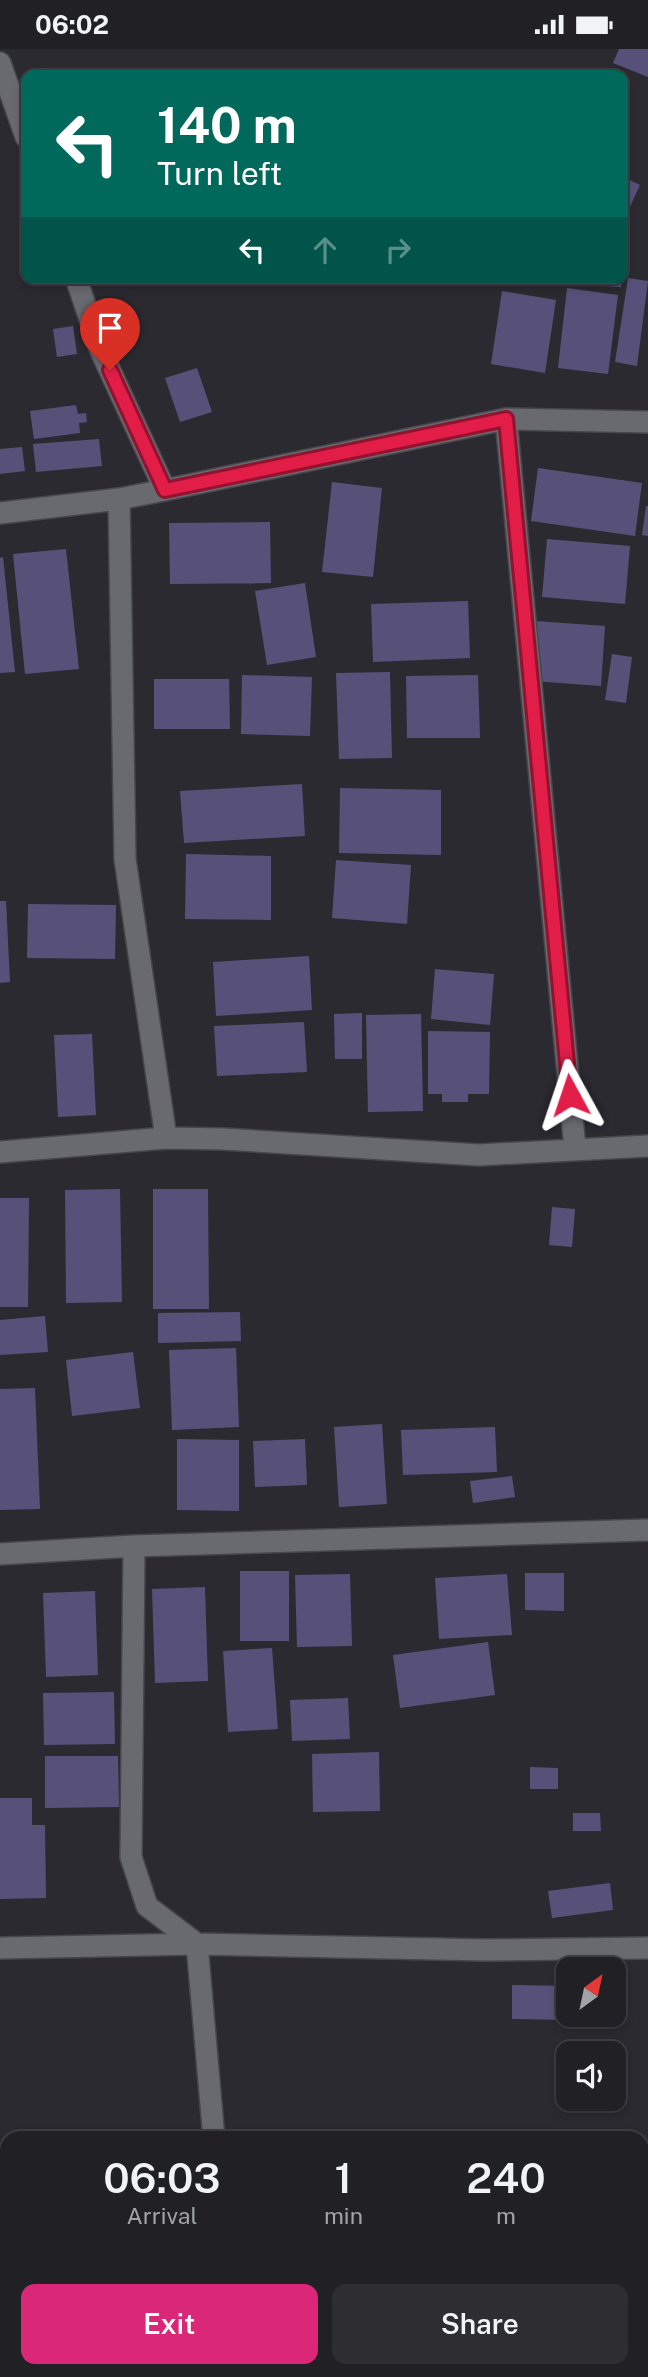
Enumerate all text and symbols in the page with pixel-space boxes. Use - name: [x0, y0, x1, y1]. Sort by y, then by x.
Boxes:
- text: 06:02: [35, 9, 109, 40]
- text: 140 m: [157, 96, 297, 154]
- icon: left: [42, 98, 133, 189]
- text: Turn left: [157, 155, 282, 192]
- icon: left: [233, 231, 271, 269]
- icon: ahead: [306, 231, 344, 269]
- icon: right: [379, 231, 417, 269]
- pin: [80, 298, 140, 370]
- icon: arrive: [91, 309, 129, 347]
- position arrow: [533, 1058, 607, 1132]
- north arrow: [556, 1957, 626, 2027]
- map controls: [556, 1957, 626, 2111]
- button: sound: [556, 2041, 626, 2111]
- text: 06:03: [103, 2153, 221, 2202]
- text: 1: [335, 2153, 352, 2202]
- text: 240: [466, 2153, 546, 2202]
- text: Arrival: [126, 2202, 197, 2229]
- text: min: [324, 2202, 363, 2229]
- text: m: [496, 2202, 516, 2229]
- button: Exit: [21, 2284, 318, 2364]
- button: Share: [332, 2284, 628, 2364]

